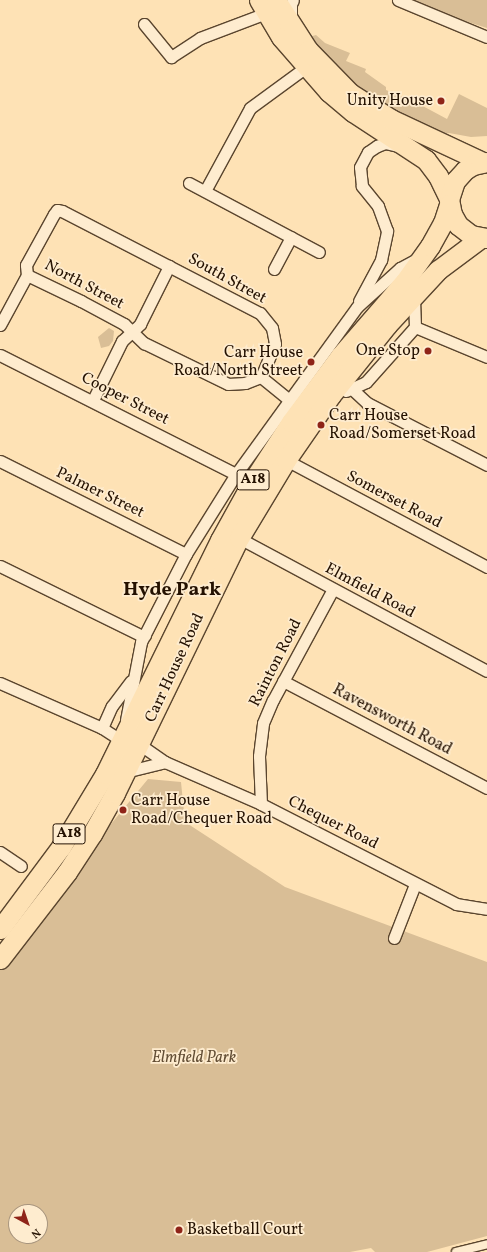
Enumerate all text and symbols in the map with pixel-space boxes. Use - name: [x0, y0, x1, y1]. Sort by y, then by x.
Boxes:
- place label: Unity House: [346, 91, 433, 111]
- marker: Unity House: [436, 96, 446, 106]
- street label: South Street: [184, 250, 270, 308]
- street label: North Street: [41, 256, 127, 314]
- place label: One Stop: [356, 341, 420, 361]
- place label: Carr House Road/North Street: [174, 343, 303, 381]
- marker: One Stop: [423, 346, 433, 356]
- marker: Carr House Road/North Street: [306, 357, 316, 367]
- street label: Cooper Street: [78, 369, 172, 429]
- place label: Carr House Road/Somerset Road: [329, 406, 476, 444]
- marker: Carr House Road/Somerset Road: [316, 420, 326, 430]
- street label: Palmer Street: [53, 463, 147, 523]
- road number: A18: [236, 467, 270, 493]
- street label: Somerset Road: [343, 467, 445, 533]
- street label: Elmfield Road: [322, 559, 418, 623]
- district label: Hyde Park: [123, 578, 221, 602]
- street label: Carr House Road: [141, 610, 209, 726]
- street label: Rainton Road: [246, 616, 306, 710]
- street label: Ravensworth Road: [329, 680, 455, 760]
- place label: Carr House Road/Chequer Road: [131, 791, 272, 829]
- street label: Chequer Road: [285, 792, 381, 854]
- marker: Carr House Road/Chequer Road: [118, 805, 128, 815]
- road number: A18: [52, 821, 86, 847]
- park label: Elmfield Park: [152, 1048, 236, 1068]
- north arrow: [8, 1204, 48, 1244]
- place label: Basketball Court: [187, 1220, 303, 1240]
- text: N: [28, 1224, 43, 1241]
- marker: Basketball Court: [174, 1225, 184, 1235]

